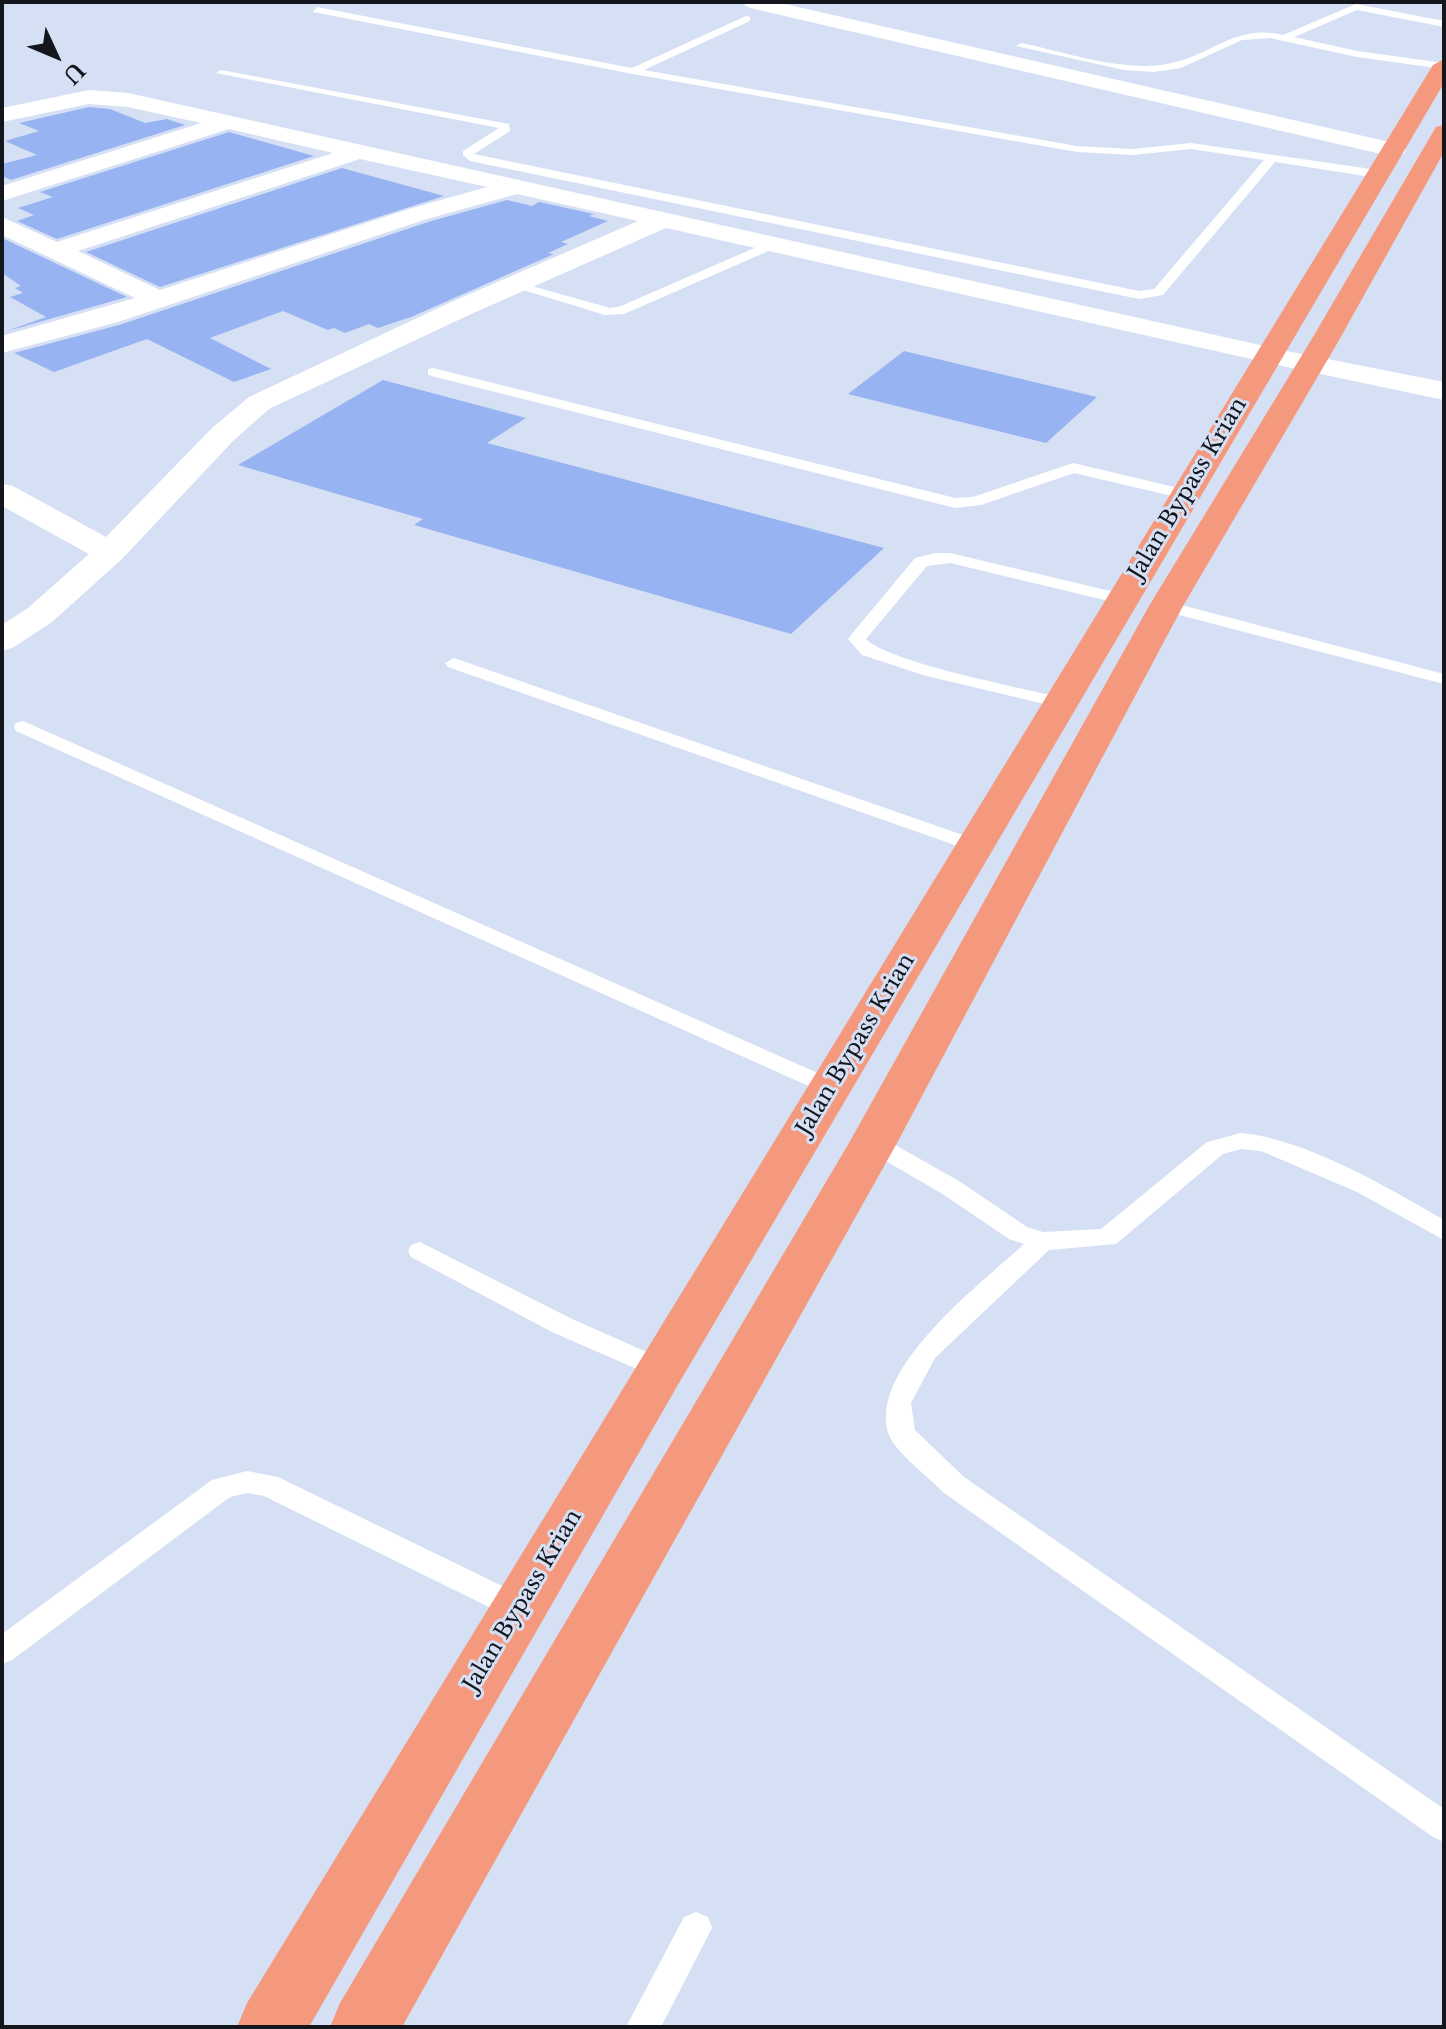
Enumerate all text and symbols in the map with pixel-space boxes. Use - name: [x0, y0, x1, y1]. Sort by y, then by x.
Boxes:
- north arrow: [16, 16, 96, 96]
- text: U: [57, 57, 90, 89]
- street label: Jalan Bypass Krian: [1123, 393, 1253, 585]
- street label: Jalan Bypass Krian: [791, 949, 921, 1141]
- street label: Jalan Bypass Krian: [458, 1505, 588, 1697]

